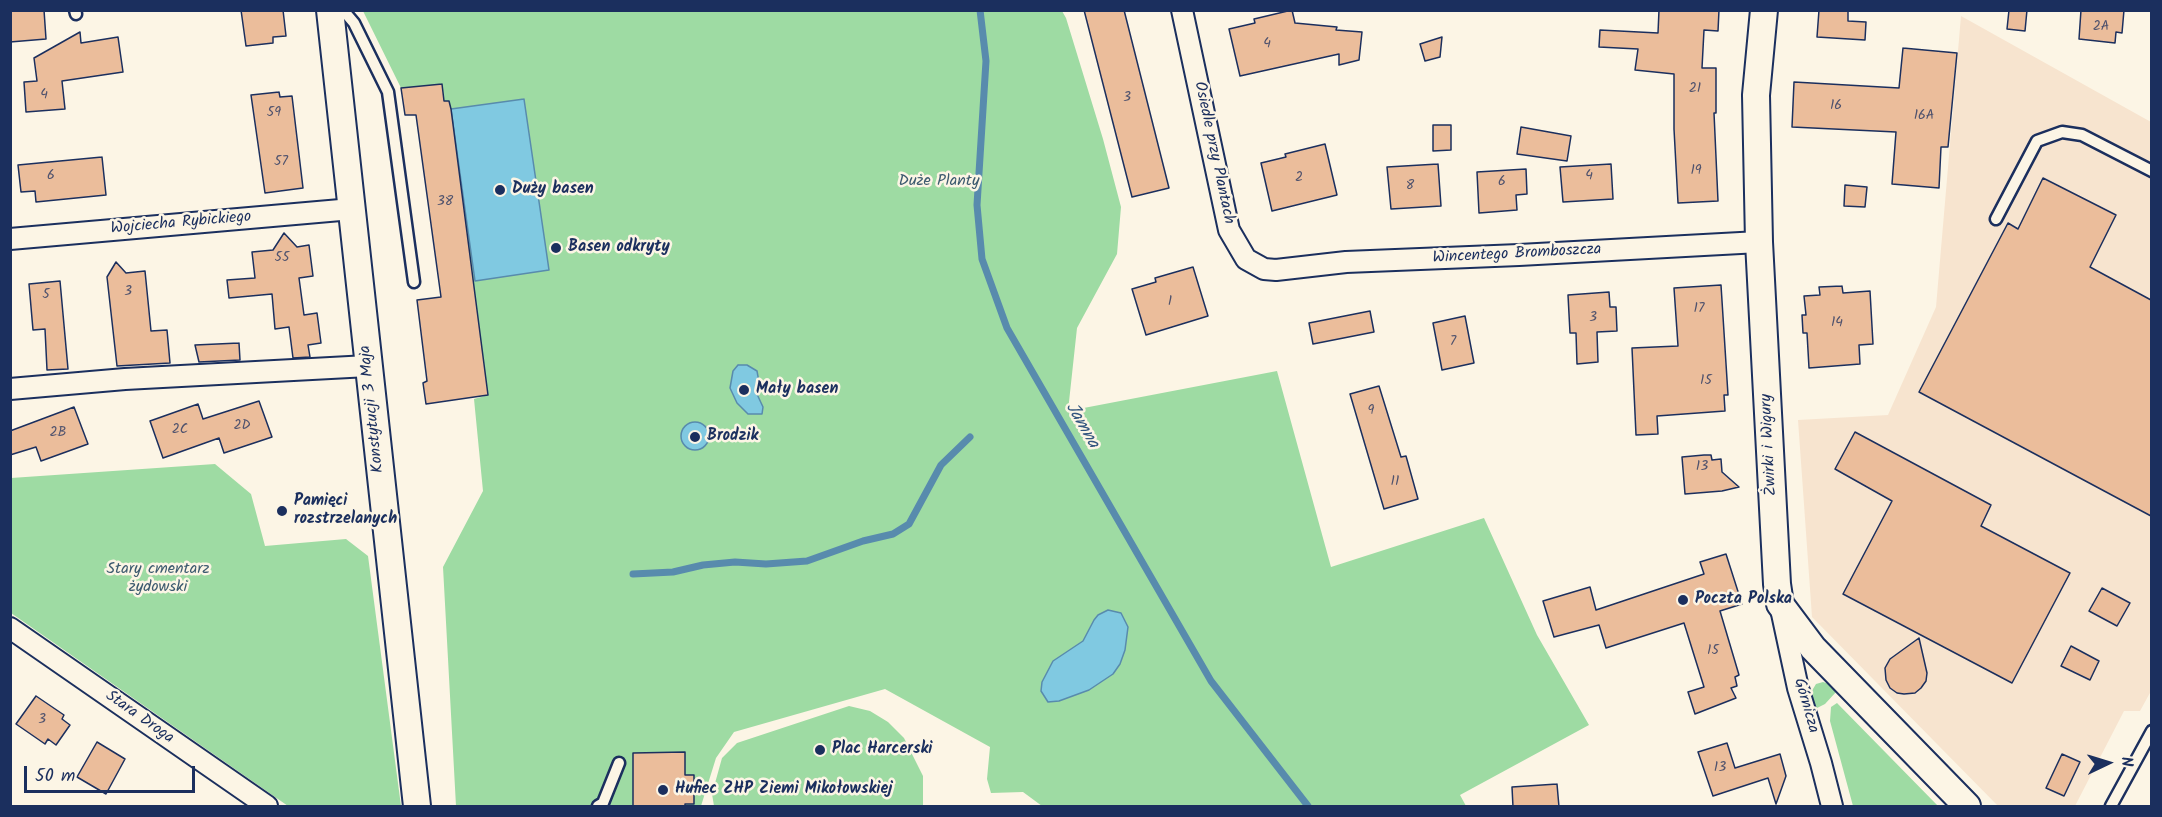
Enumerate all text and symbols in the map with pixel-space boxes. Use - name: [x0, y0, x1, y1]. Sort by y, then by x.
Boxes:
- house number: 2A: [2093, 20, 2109, 36]
- house number: 4: [1263, 37, 1271, 53]
- street label: Osiedle przy Plantach: [1189, 80, 1237, 226]
- house number: 21: [1689, 82, 1701, 98]
- house number: 4: [40, 88, 48, 104]
- house number: 3: [1123, 91, 1131, 107]
- house number: 16: [1830, 99, 1842, 115]
- house number: 59: [267, 106, 281, 122]
- house number: 16A: [1914, 109, 1934, 125]
- house number: 57: [274, 155, 288, 171]
- house number: 19: [1690, 164, 1702, 180]
- house number: 6: [47, 169, 55, 185]
- house number: 4: [1585, 169, 1593, 185]
- house number: 2: [1295, 171, 1303, 187]
- park label: Duże Planty: [899, 172, 979, 192]
- house number: 6: [1498, 175, 1506, 191]
- house number: 8: [1406, 179, 1414, 195]
- place label: Duży basen: [512, 180, 594, 200]
- marker: Duży basen: [493, 183, 507, 197]
- house number: 38: [437, 195, 453, 211]
- street label: Wojciecha Rybickiego: [110, 208, 252, 240]
- place label: Basen odkryty: [568, 238, 670, 258]
- marker: Basen odkryty: [549, 241, 563, 255]
- street label: Wincentego Bromboszcza: [1432, 241, 1602, 269]
- house number: 55: [274, 251, 290, 267]
- house number: 3: [124, 285, 132, 301]
- house number: 5: [42, 288, 50, 304]
- house number: 1: [1168, 295, 1172, 311]
- house number: 17: [1694, 302, 1704, 318]
- house number: 3: [1589, 311, 1597, 327]
- house number: 14: [1831, 316, 1843, 332]
- house number: 7: [1450, 335, 1456, 351]
- street label: Konstytucji 3 Maja: [357, 344, 389, 474]
- house number: 15: [1700, 374, 1712, 390]
- place label: Mały basen: [756, 380, 838, 400]
- marker: Mały basen: [737, 383, 751, 397]
- street label: Żwirki i Wigury: [1758, 393, 1782, 497]
- water label: Jamna: [1059, 399, 1103, 453]
- house number: 9: [1368, 404, 1374, 420]
- house number: 2D: [233, 419, 251, 435]
- house number: 2C: [172, 423, 188, 439]
- house number: 2B: [49, 426, 67, 442]
- place label: Brodzik: [707, 427, 758, 447]
- marker: Brodzik: [688, 430, 702, 444]
- house number: 13: [1696, 460, 1708, 476]
- house number: 11: [1391, 475, 1399, 491]
- place label: Pamięci rozstrzelanych: [294, 492, 397, 530]
- marker: Pamięci rozstrzelanych: [275, 504, 289, 518]
- park label: Stary cmentarz żydowski: [106, 560, 210, 598]
- place label: Poczta Polska: [1695, 590, 1792, 610]
- marker: Poczta Polska: [1676, 593, 1690, 607]
- house number: 15: [1707, 644, 1719, 660]
- street label: Górnicza: [1788, 676, 1822, 736]
- street label: Stara Droga: [101, 687, 177, 749]
- house number: 3: [38, 713, 46, 729]
- north arrow: [2078, 733, 2138, 793]
- place label: Plac Harcerski: [832, 740, 932, 760]
- marker: Plac Harcerski: [813, 743, 827, 757]
- scale bar: [27, 754, 198, 792]
- text: N: [2114, 756, 2139, 768]
- house number: 13: [1714, 761, 1726, 777]
- text: 50 m: [35, 762, 75, 791]
- place label: Hufiec ZHP Ziemi Mikołowskiej: [675, 780, 892, 800]
- marker: Hufiec ZHP Ziemi Mikołowskiej: [656, 783, 670, 797]

